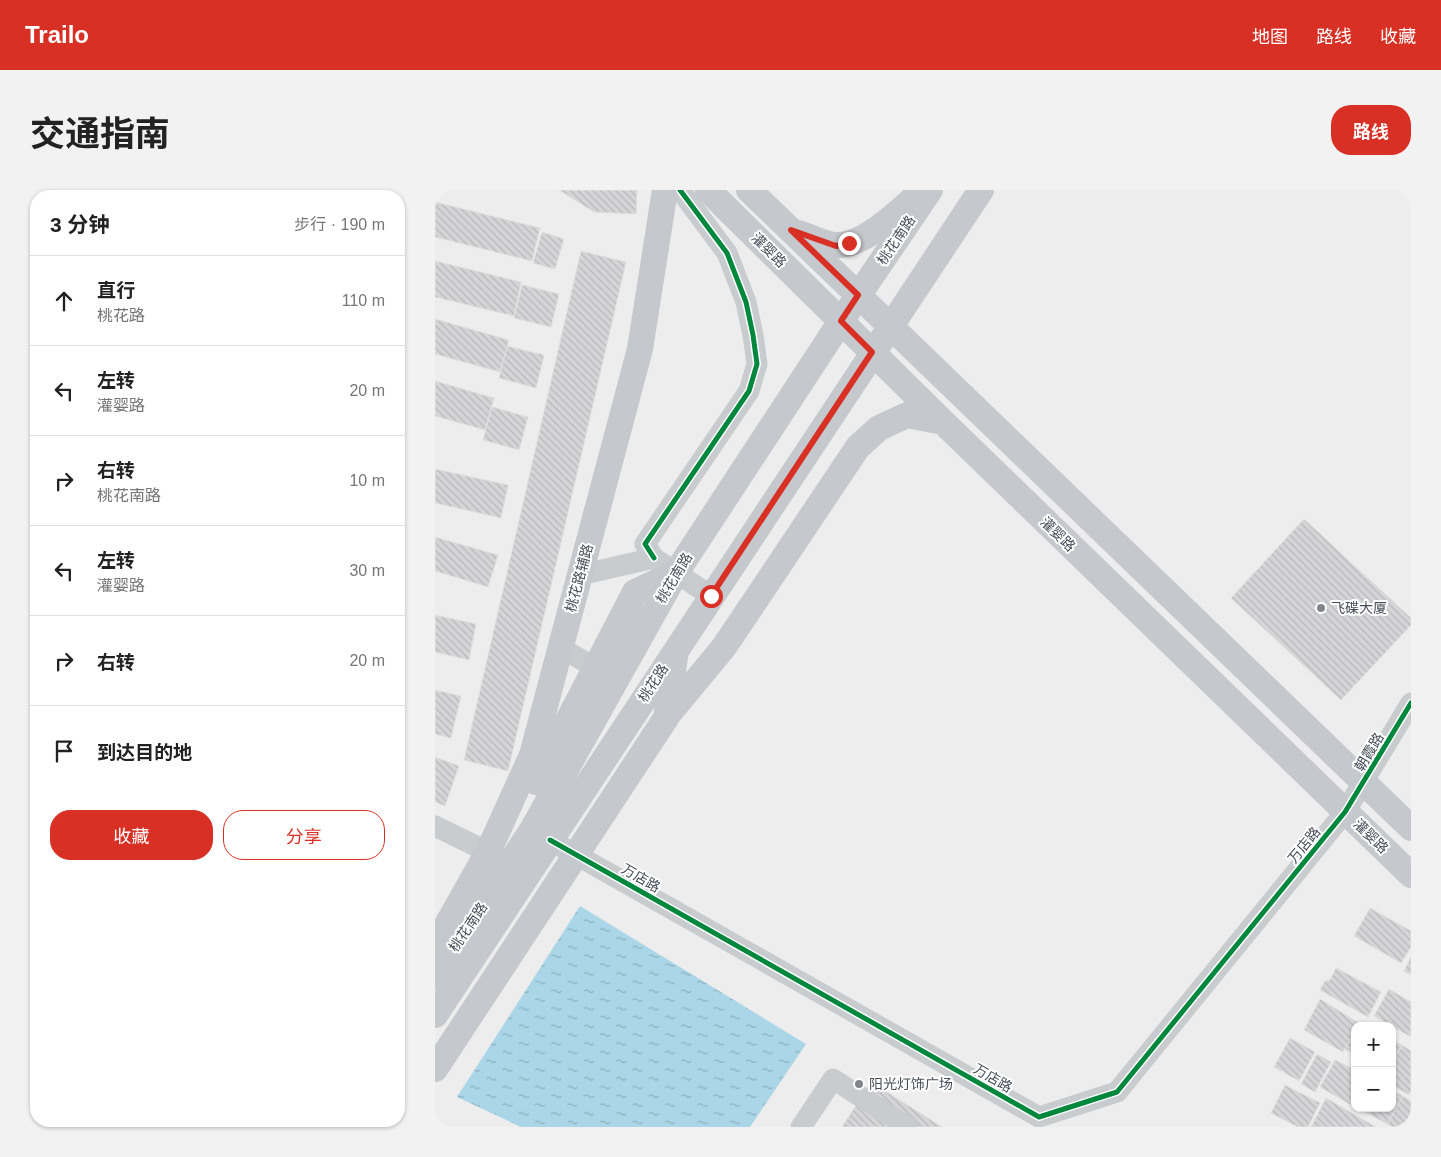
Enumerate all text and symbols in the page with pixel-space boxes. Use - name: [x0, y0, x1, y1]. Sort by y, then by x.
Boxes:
- text: Trailo: [25, 21, 89, 48]
- text: 地图: [1252, 27, 1288, 47]
- text: 路线: [1316, 27, 1352, 47]
- text: 收藏: [1380, 27, 1416, 47]
- button: 路线: [1331, 105, 1411, 155]
- text: 交通指南: [30, 114, 170, 153]
- street label: 桃花南路: [874, 212, 918, 268]
- text: 3 分钟: [50, 213, 110, 236]
- text: 步行 · 190 m: [294, 216, 385, 233]
- street label: 灌婴路: [748, 229, 790, 271]
- route end: [838, 232, 861, 255]
- text: 直行: [97, 280, 135, 301]
- icon: ahead: [50, 287, 78, 315]
- text: 110 m: [342, 292, 385, 309]
- text: 桃花路: [97, 307, 145, 324]
- text: 左转: [97, 370, 135, 391]
- icon: left: [50, 377, 78, 405]
- text: 20 m: [349, 382, 385, 399]
- text: 灌婴路: [97, 397, 145, 414]
- text: 右转: [97, 460, 135, 481]
- icon: right: [50, 467, 78, 495]
- text: 10 m: [349, 472, 385, 489]
- text: 桃花南路: [97, 487, 161, 504]
- street label: 灌婴路: [1037, 514, 1079, 554]
- street label: 桃花路辅路: [562, 542, 596, 614]
- text: 左转: [97, 550, 135, 571]
- street label: 桃花南路: [653, 550, 695, 606]
- icon: left: [50, 557, 78, 585]
- text: 30 m: [349, 562, 385, 579]
- text: 灌婴路: [97, 577, 145, 594]
- route start: [700, 585, 723, 608]
- place label: 飞碟大厦: [1331, 600, 1387, 616]
- marker: 飞碟大厦: [1315, 602, 1327, 614]
- icon: right: [50, 647, 78, 675]
- text: 右转: [97, 652, 135, 673]
- text: 20 m: [349, 652, 385, 669]
- street label: 桃花路: [635, 661, 671, 705]
- street label: 朝霞路: [1351, 730, 1387, 774]
- icon: arrive: [50, 737, 78, 765]
- text: 到达目的地: [97, 742, 192, 763]
- button: 收藏: [50, 810, 213, 860]
- button: 分享: [223, 810, 385, 860]
- street label: 灌婴路: [1350, 816, 1392, 856]
- street label: 万店路: [1285, 824, 1323, 866]
- street label: 万店路: [619, 861, 663, 895]
- street label: 桃花南路: [446, 899, 490, 955]
- map controls: [1351, 1022, 1396, 1112]
- button: +: [1351, 1022, 1396, 1067]
- street label: 万店路: [971, 1061, 1015, 1095]
- button: −: [1351, 1067, 1396, 1112]
- place label: 阳光灯饰广场: [869, 1076, 953, 1092]
- marker: 阳光灯饰广场: [853, 1078, 865, 1090]

